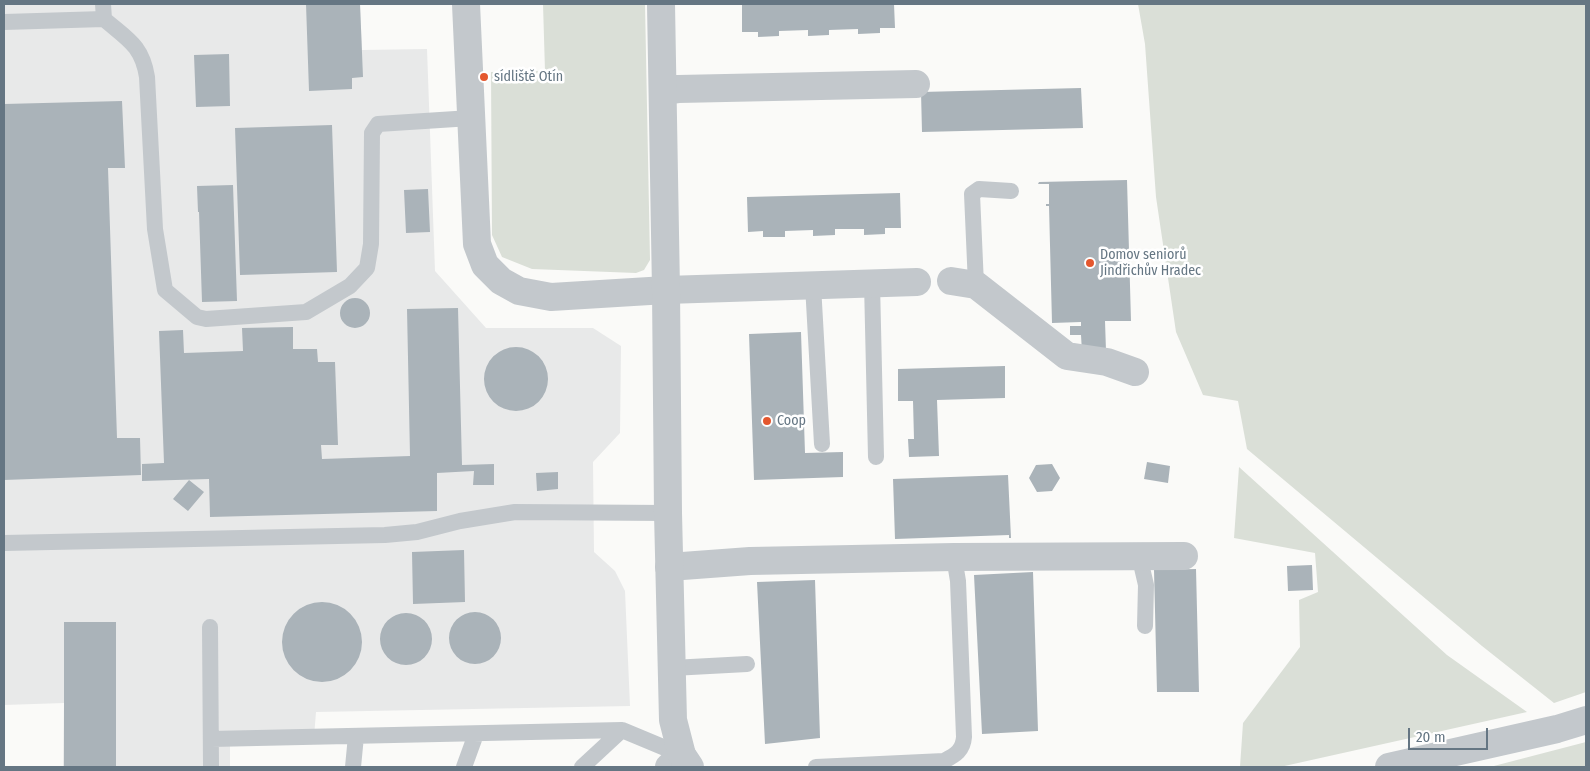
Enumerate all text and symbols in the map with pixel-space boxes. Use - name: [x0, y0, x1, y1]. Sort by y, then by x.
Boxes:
- place label: sídliště Otín: [494, 69, 563, 85]
- marker: sídliště Otín: [478, 71, 490, 83]
- place label: Domov seniorů Jindřichův Hradec: [1100, 247, 1201, 280]
- marker: Domov seniorů Jindřichův Hradec: [1084, 257, 1096, 269]
- place label: Coop: [777, 413, 806, 429]
- marker: Coop: [761, 415, 773, 427]
- scale bar: [1410, 718, 1490, 750]
- text: 20 m: [1416, 728, 1446, 746]

